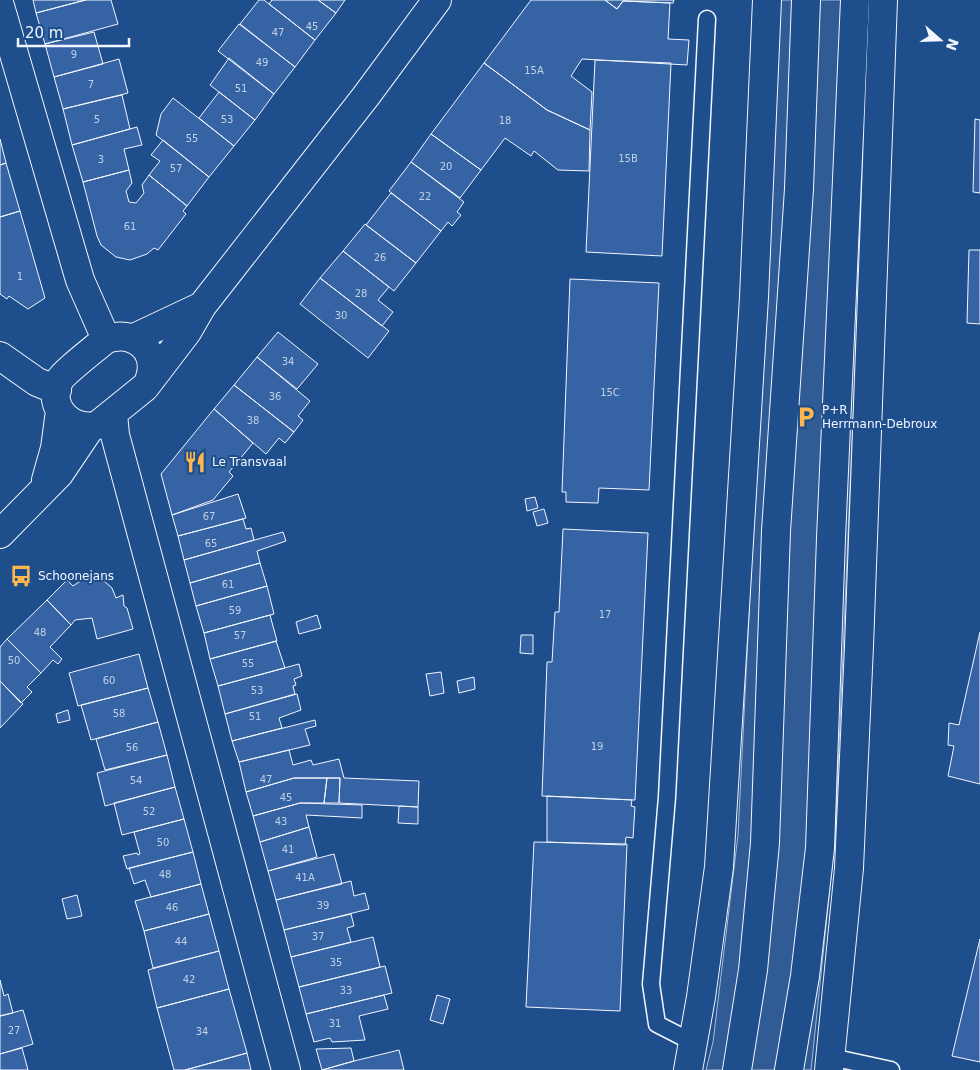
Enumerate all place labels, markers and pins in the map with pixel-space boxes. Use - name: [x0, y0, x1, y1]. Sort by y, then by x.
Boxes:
- place label: P+R Herrmann-Debroux: [822, 403, 937, 431]
- parking icon: P+R Herrmann-Debroux: [793, 404, 819, 430]
- restaurant icon: Le Transvaal: [182, 449, 208, 475]
- place label: Le Transvaal: [212, 455, 287, 469]
- bus stop icon: Schoonejans: [8, 563, 34, 589]
- place label: Schoonejans: [38, 569, 114, 583]

